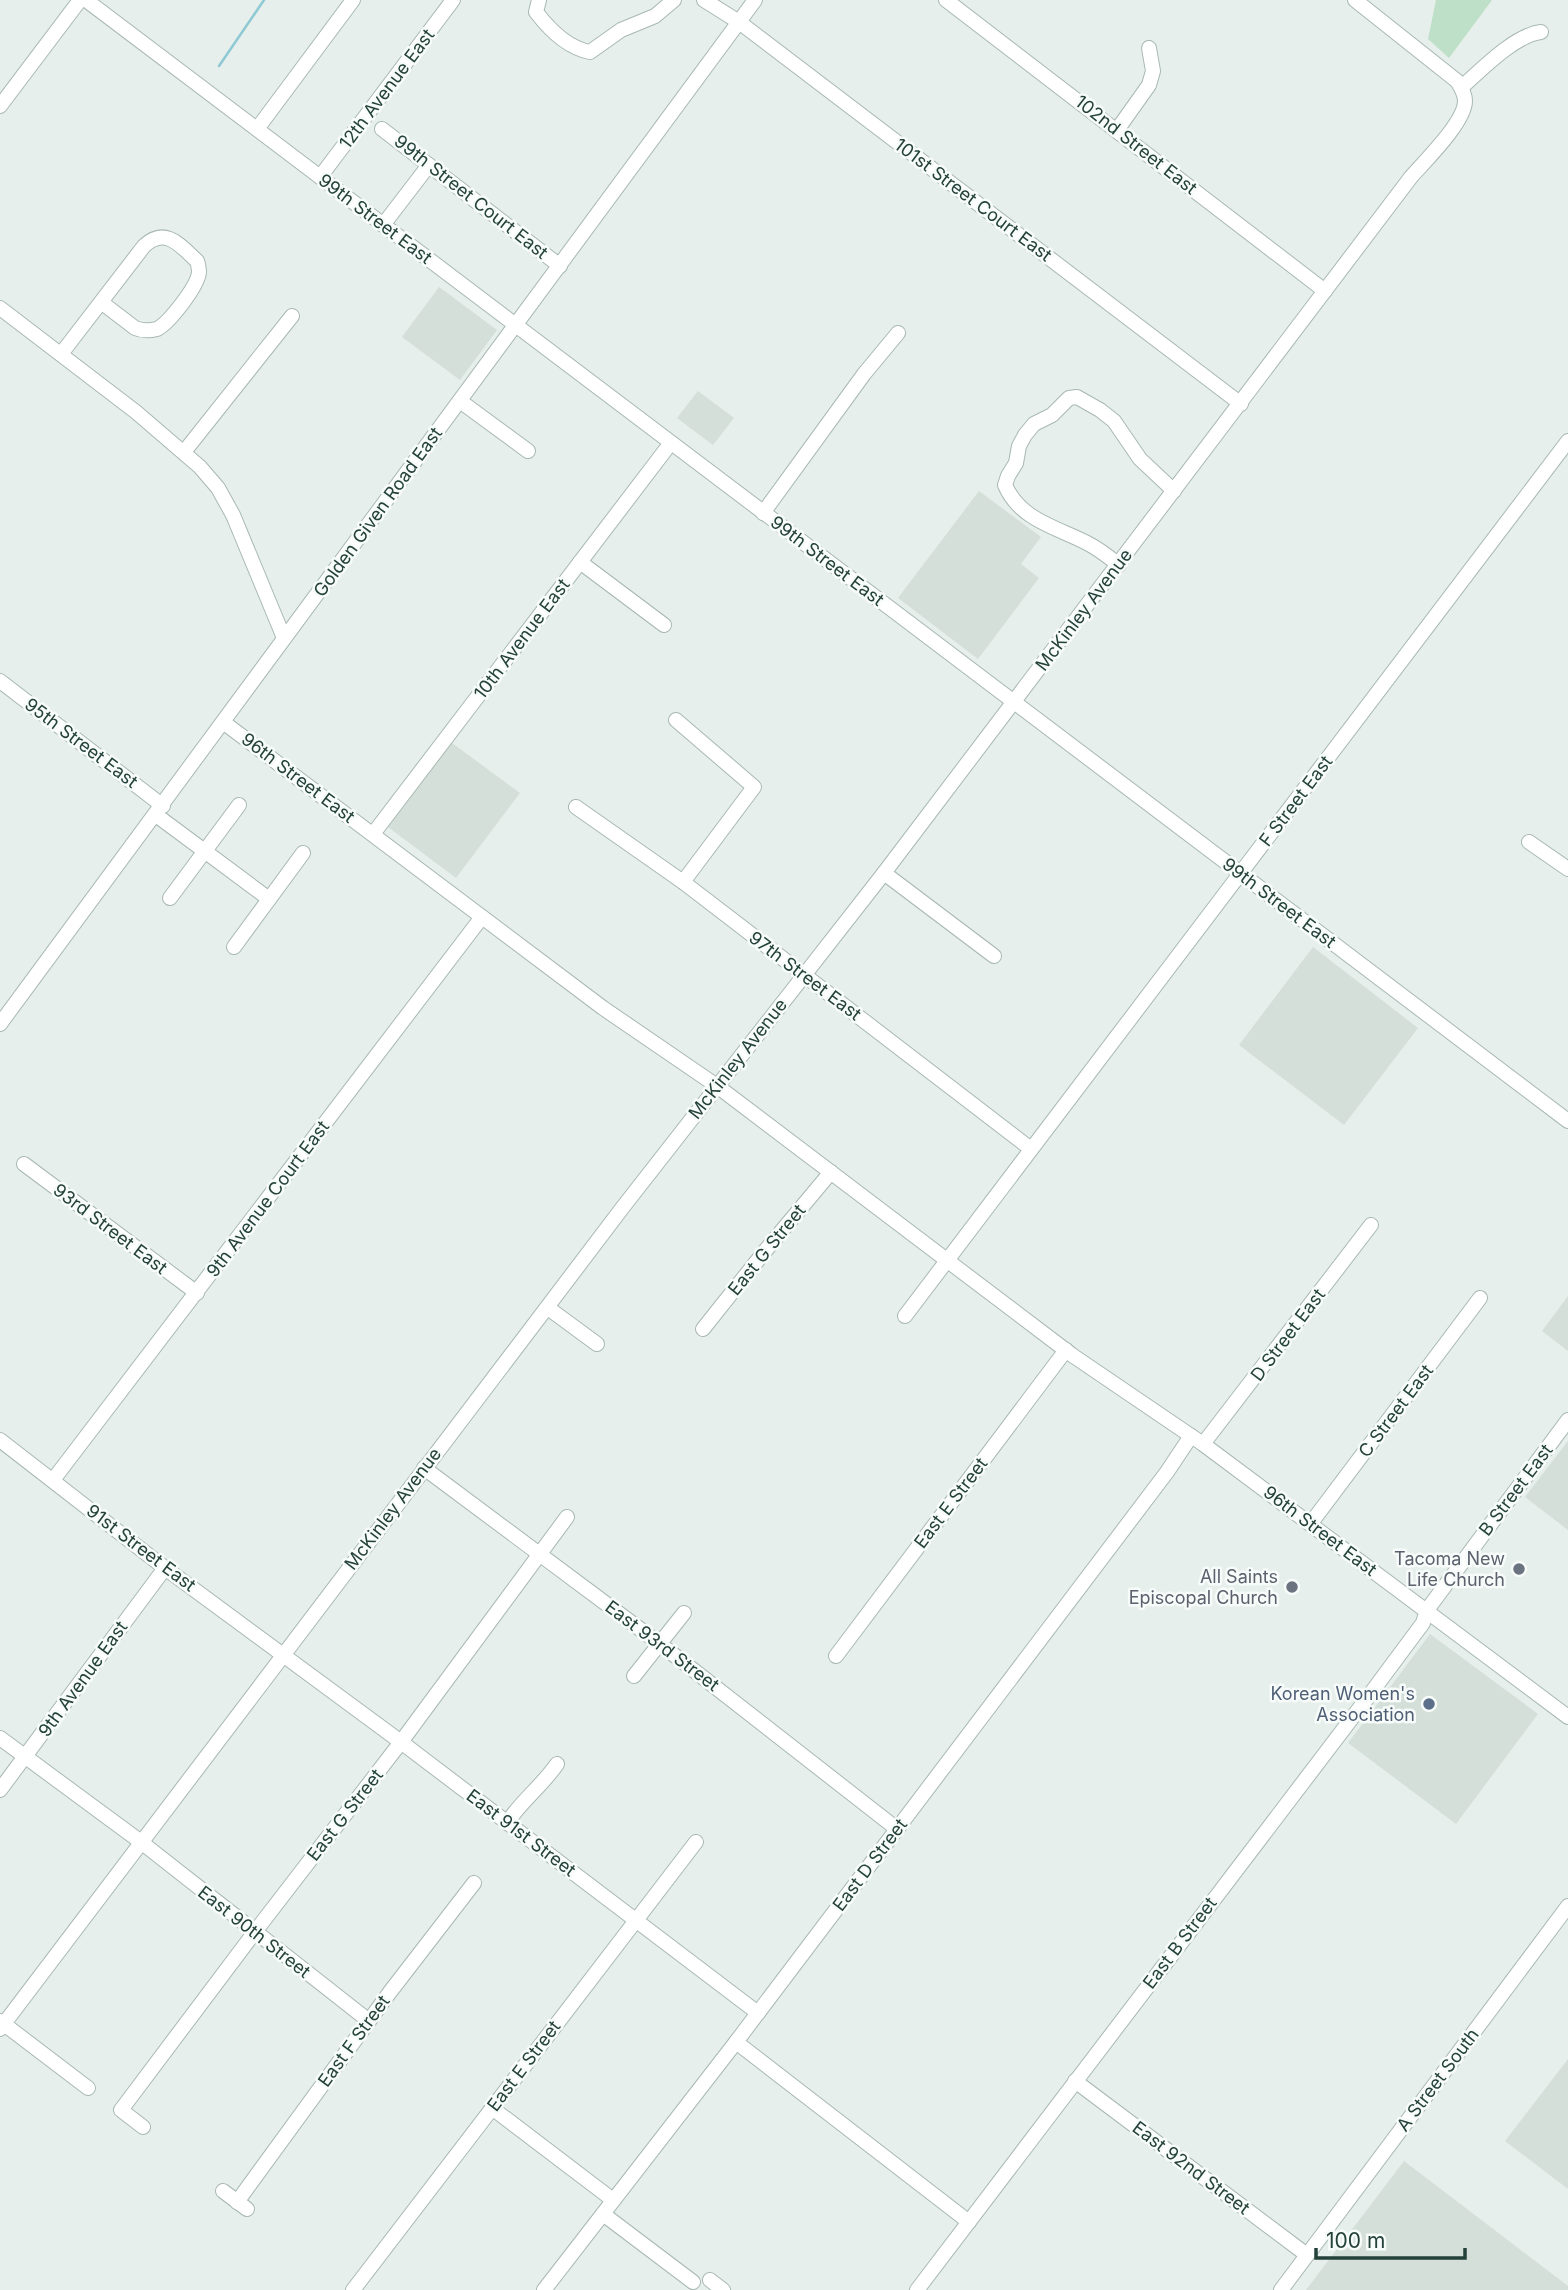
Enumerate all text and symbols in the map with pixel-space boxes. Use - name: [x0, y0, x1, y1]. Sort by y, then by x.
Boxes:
- street label: 12th Avenue East: [335, 25, 439, 153]
- street label: 102nd Street East: [1071, 91, 1201, 199]
- street label: 99th Street Court East: [390, 130, 552, 263]
- street label: 101st Street Court East: [891, 134, 1056, 266]
- street label: 99th Street East: [315, 169, 436, 268]
- street label: Golden Given Road East: [309, 423, 446, 601]
- street label: 99th Street East: [767, 511, 888, 610]
- street label: McKinley Avenue: [1031, 545, 1136, 675]
- street label: 10th Avenue East: [470, 574, 574, 703]
- street label: 95th Street East: [21, 693, 142, 792]
- street label: 96th Street East: [238, 728, 359, 827]
- street label: F Street East: [1255, 751, 1337, 850]
- street label: 99th Street East: [1219, 853, 1340, 952]
- street label: 97th Street East: [745, 927, 866, 1025]
- street label: McKinley Avenue: [684, 994, 791, 1123]
- street label: 9th Avenue Court East: [202, 1116, 333, 1281]
- street label: 93rd Street East: [49, 1179, 171, 1278]
- street label: East G Street: [724, 1200, 810, 1299]
- street label: D Street East: [1246, 1284, 1329, 1385]
- street label: C Street East: [1354, 1360, 1437, 1461]
- street label: B Street East: [1474, 1440, 1557, 1540]
- street label: McKinley Avenue: [340, 1444, 445, 1574]
- street label: East E Street: [910, 1453, 992, 1552]
- street label: 96th Street East: [1260, 1481, 1381, 1580]
- street label: 91st Street East: [83, 1500, 200, 1596]
- place label: Tacoma New Life Church: [1394, 1548, 1505, 1590]
- marker: Tacoma New Life Church: [1511, 1561, 1527, 1577]
- place label: All Saints Episcopal Church: [1129, 1566, 1278, 1608]
- marker: All Saints Episcopal Church: [1284, 1579, 1300, 1595]
- street label: East 93rd Street: [601, 1596, 723, 1695]
- street label: 9th Avenue East: [34, 1617, 132, 1741]
- place label: Korean Women's Association: [1270, 1683, 1415, 1725]
- marker: Korean Women's Association: [1421, 1696, 1437, 1712]
- street label: East G Street: [302, 1765, 387, 1865]
- street label: East 91st Street: [463, 1785, 580, 1881]
- street label: East D Street: [828, 1814, 911, 1915]
- street label: East 90th Street: [194, 1881, 315, 1982]
- street label: East B Street: [1138, 1893, 1221, 1993]
- street label: East F Street: [313, 1991, 394, 2091]
- street label: East E Street: [483, 2016, 565, 2115]
- street label: A Street South: [1392, 2024, 1483, 2135]
- street label: East 92nd Street: [1129, 2117, 1254, 2218]
- scale bar: [1316, 2216, 1465, 2260]
- text: 100 m: [1326, 2228, 1385, 2253]

